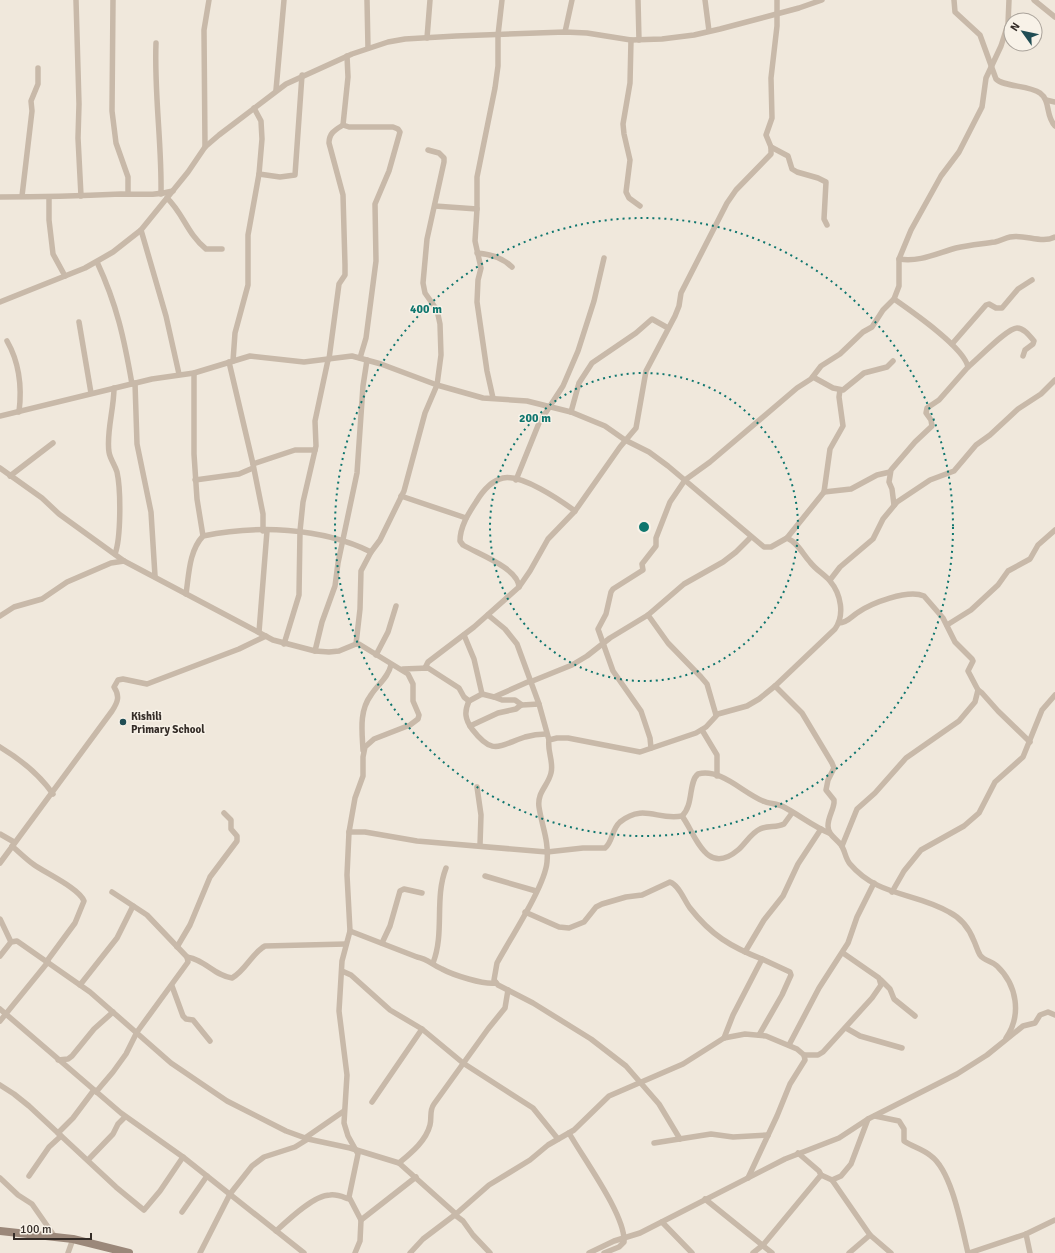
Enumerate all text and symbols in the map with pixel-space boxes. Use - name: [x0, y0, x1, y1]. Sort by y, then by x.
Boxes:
- north arrow: [1003, 12, 1043, 52]
- text: N: [1007, 20, 1023, 34]
- text: 400 m: [410, 302, 442, 317]
- text: 200 m: [519, 411, 551, 426]
- centre of rings: [637, 520, 651, 534]
- place label: Kishili Primary School: [131, 710, 205, 736]
- marker: Kishili Primary School: [118, 717, 128, 727]
- scale bar: [14, 1215, 91, 1241]
- text: 100 m: [20, 1222, 52, 1237]

